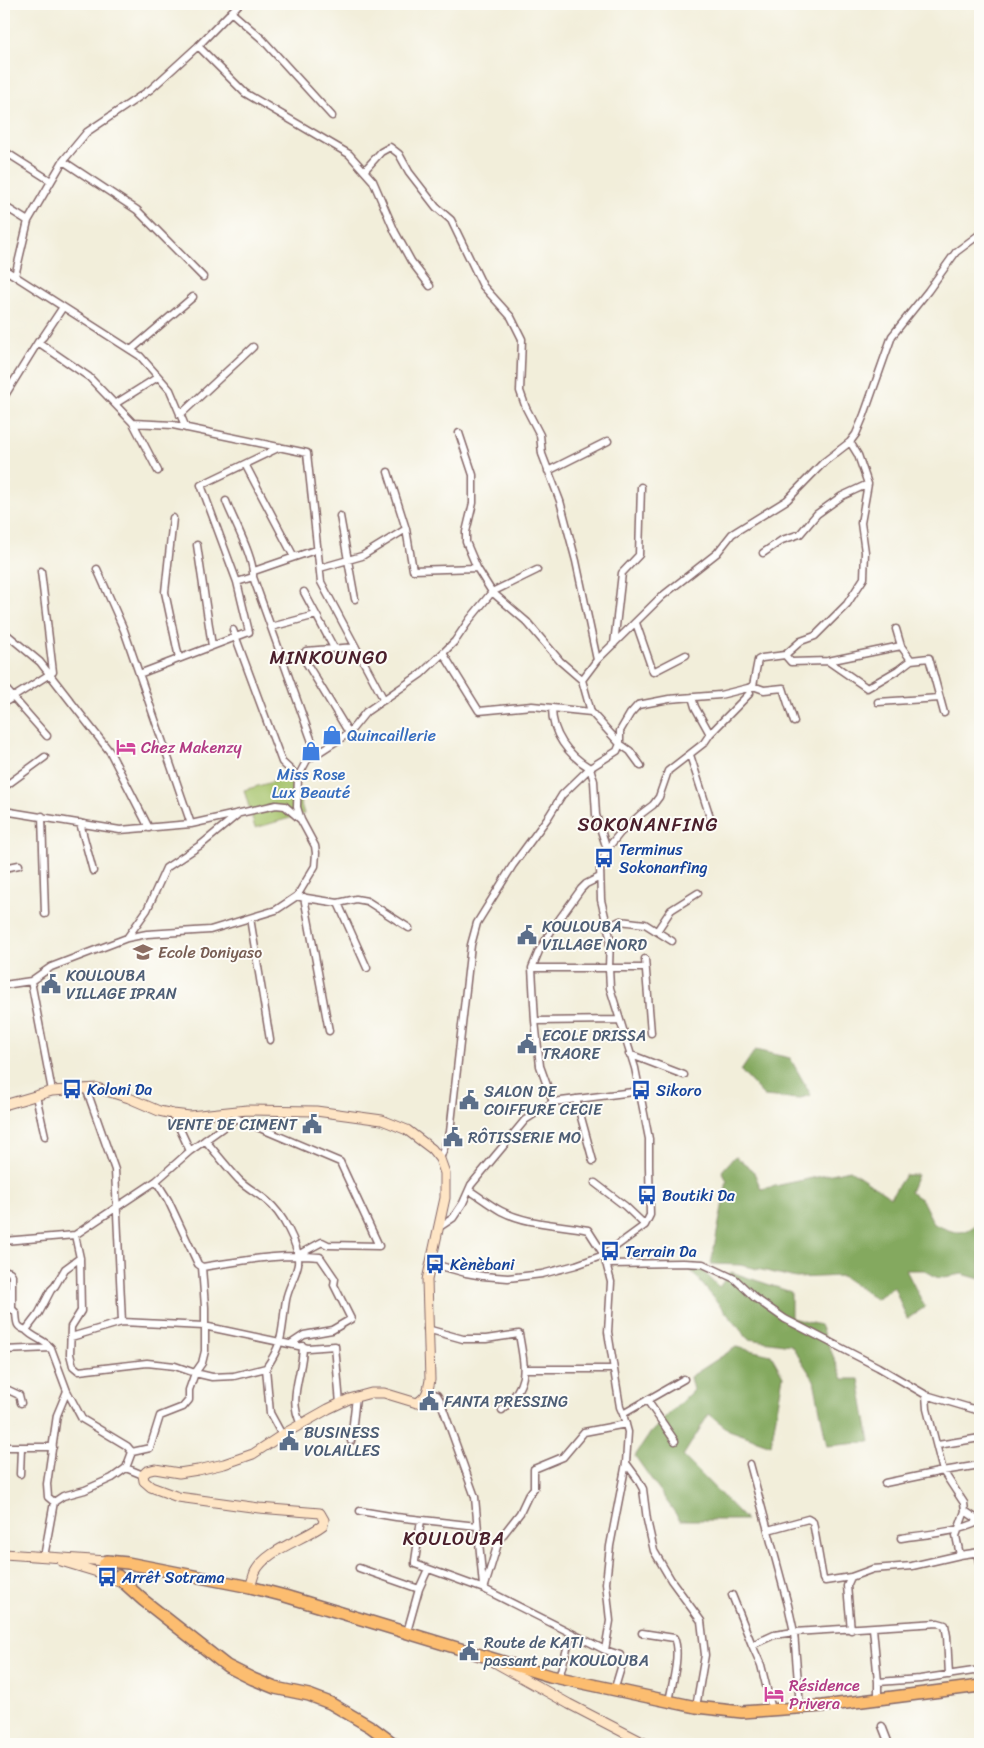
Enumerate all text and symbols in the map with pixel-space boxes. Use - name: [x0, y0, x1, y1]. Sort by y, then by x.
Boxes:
- district label: MINKOUNGO: [270, 641, 388, 674]
- place label: Quincaillerie: [347, 721, 436, 750]
- shop icon: Quincaillerie: [321, 724, 343, 746]
- place label: Chez Makenzy: [141, 733, 242, 762]
- hotel icon: Chez Makenzy: [115, 736, 137, 758]
- shop icon: Miss Rose Lux Beauté: [300, 740, 322, 762]
- place label: Miss Rose Lux Beauté: [272, 760, 350, 807]
- district label: SOKONANFING: [578, 808, 718, 841]
- place label: Terminus Sokonanfing: [619, 835, 708, 882]
- bus stop icon: Terminus Sokonanfing: [593, 847, 615, 869]
- place label: KOULOUBA VILLAGE NORD: [542, 912, 647, 959]
- public building icon: KOULOUBA VILLAGE NORD: [516, 924, 538, 946]
- place label: Ecole Doniyaso: [158, 938, 262, 967]
- school or university icon: Ecole Doniyaso: [132, 941, 154, 963]
- place label: KOULOUBA VILLAGE IPRAN: [66, 961, 177, 1008]
- public building icon: KOULOUBA VILLAGE IPRAN: [40, 973, 62, 995]
- place label: ECOLE DRISSA TRAORE: [542, 1021, 646, 1068]
- public building icon: ECOLE DRISSA TRAORE: [516, 1033, 538, 1055]
- place label: Koloni Da: [87, 1075, 152, 1104]
- place label: Sikoro: [656, 1076, 702, 1105]
- place label: SALON DE COIFFURE CECIE: [484, 1077, 603, 1124]
- bus stop icon: Koloni Da: [61, 1078, 83, 1100]
- bus stop icon: Sikoro: [630, 1079, 652, 1101]
- public building icon: SALON DE COIFFURE CECIE: [458, 1089, 480, 1111]
- place label: VENTE DE CIMENT: [167, 1110, 298, 1139]
- public building icon: VENTE DE CIMENT: [301, 1113, 323, 1135]
- place label: RÔTISSERIE MO: [468, 1123, 581, 1152]
- public building icon: RÔTISSERIE MO: [442, 1126, 464, 1148]
- place label: Boutiki Da: [662, 1181, 736, 1210]
- bus stop icon: Boutiki Da: [636, 1184, 658, 1206]
- place label: Terrain Da: [625, 1237, 697, 1266]
- bus stop icon: Terrain Da: [599, 1240, 621, 1262]
- place label: Kènèbani: [450, 1250, 515, 1279]
- bus stop icon: Kènèbani: [424, 1253, 446, 1275]
- place label: FANTA PRESSING: [444, 1387, 568, 1416]
- public building icon: FANTA PRESSING: [418, 1390, 440, 1412]
- place label: BUSINESS VOLAILLES: [304, 1418, 380, 1465]
- public building icon: BUSINESS VOLAILLES: [278, 1430, 300, 1452]
- district label: KOULOUBA: [403, 1522, 505, 1555]
- place label: Arrêt Sotrama: [121, 1563, 225, 1592]
- bus stop icon: Arrêt Sotrama: [96, 1566, 118, 1588]
- place label: Route de KATI passant par KOULOUBA: [483, 1628, 649, 1675]
- public building icon: Route de KATI passant par KOULOUBA: [458, 1640, 480, 1662]
- place label: Résidence Privera: [789, 1671, 860, 1718]
- hotel icon: Résidence Privera: [763, 1683, 785, 1705]

